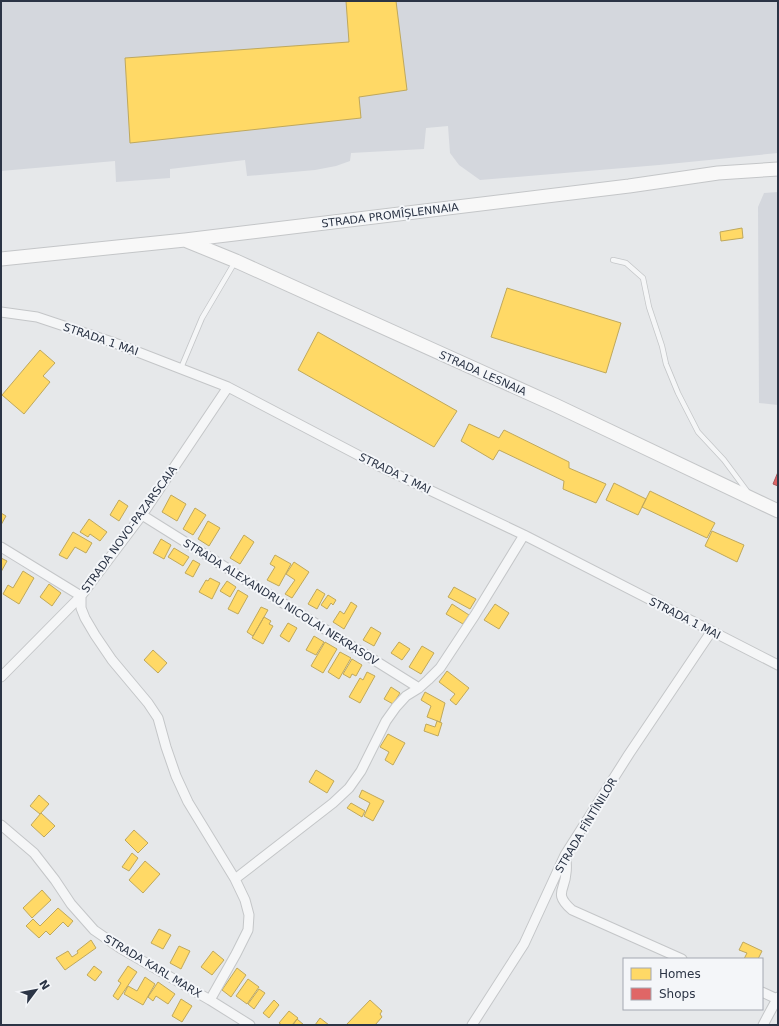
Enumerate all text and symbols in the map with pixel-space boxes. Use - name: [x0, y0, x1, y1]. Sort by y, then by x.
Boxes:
- street label: STRADA PROMÎȘLENNAIA: [321, 201, 460, 230]
- street label: STRADA 1 MAI: [62, 321, 140, 358]
- street label: STRADA LESNAIA: [437, 348, 529, 399]
- street label: STRADA 1 MAI: [357, 450, 433, 496]
- street label: STRADA NOVO-PAZARSCAIA: [79, 463, 180, 595]
- street label: STRADA ALEXANDRU NICOLAI NEKRASOV: [181, 537, 381, 669]
- street label: STRADA 1 MAI: [647, 595, 723, 642]
- street label: STRADA FÎNTÎNILOR: [553, 775, 620, 875]
- street label: STRADA KARL MARX: [102, 932, 204, 1001]
- legend: [623, 958, 763, 1010]
- text: Homes: [659, 967, 701, 981]
- north arrow: [16, 970, 56, 1010]
- text: N: [36, 978, 52, 992]
- text: Shops: [659, 987, 695, 1001]

